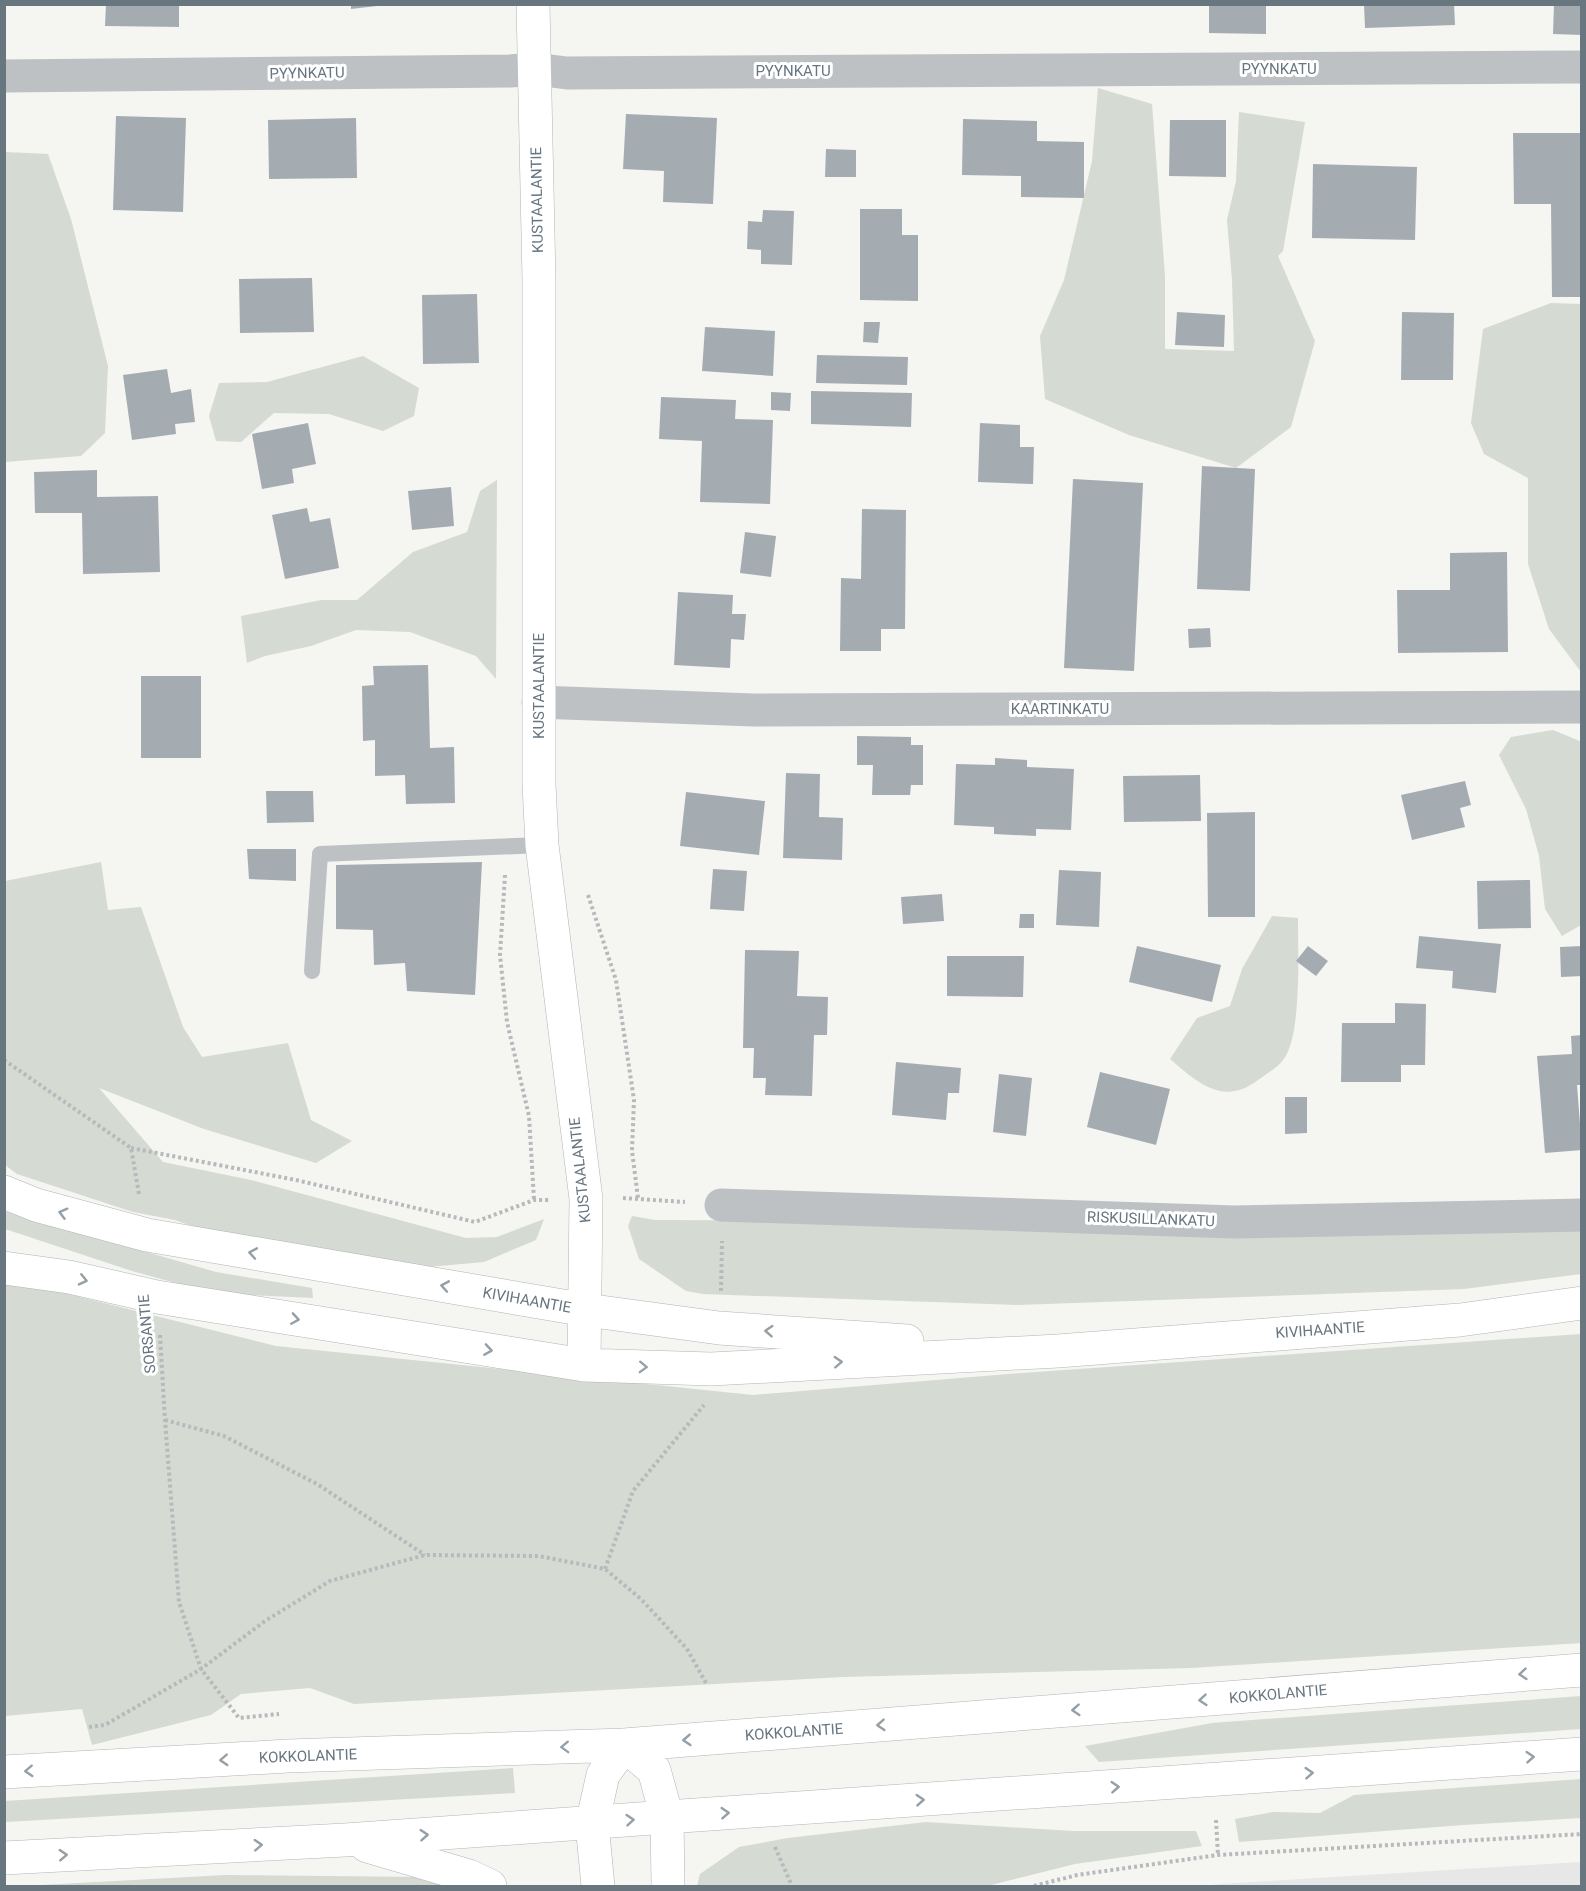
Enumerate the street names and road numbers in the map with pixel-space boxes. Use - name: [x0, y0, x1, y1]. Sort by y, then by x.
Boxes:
- street label: PYYNKATU: [1241, 60, 1317, 78]
- street label: PYYNKATU: [755, 62, 831, 80]
- street label: PYYNKATU: [269, 63, 345, 83]
- street label: KUSTAALANTIE: [527, 146, 547, 253]
- street label: KUSTAALANTIE: [530, 633, 548, 739]
- street label: KAARTINKATU: [1011, 700, 1109, 718]
- street label: KUSTAALANTIE: [565, 1116, 594, 1224]
- street label: RISKUSILLANKATU: [1087, 1208, 1215, 1230]
- street label: KIVIHAANTIE: [481, 1283, 573, 1317]
- street label: SORSANTIE: [135, 1293, 159, 1374]
- street label: KIVIHAANTIE: [1275, 1318, 1366, 1342]
- street label: KOKKOLANTIE: [1228, 1681, 1328, 1707]
- street label: KOKKOLANTIE: [744, 1720, 844, 1744]
- street label: KOKKOLANTIE: [258, 1745, 358, 1767]

